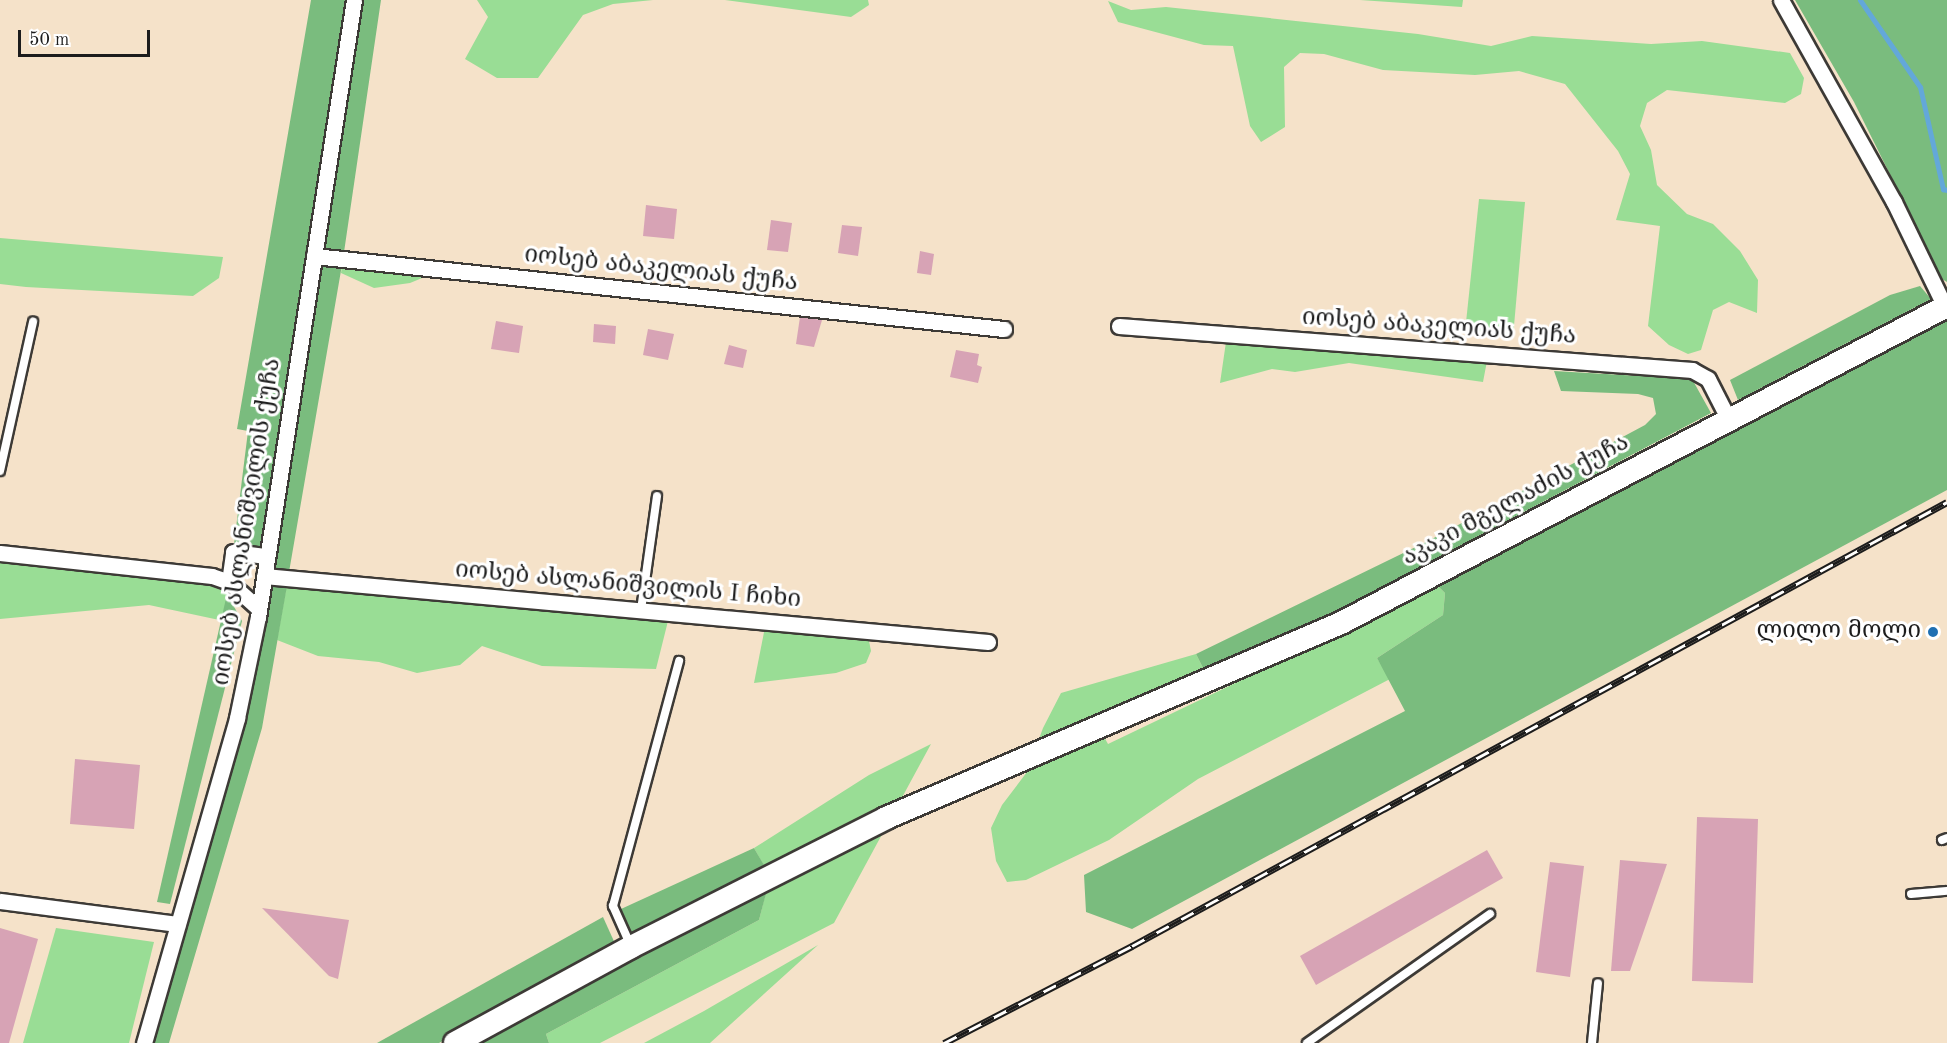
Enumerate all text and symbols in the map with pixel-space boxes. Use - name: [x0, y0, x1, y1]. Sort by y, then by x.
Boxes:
- scale bar: [21, 18, 153, 56]
- text: 50 m: [29, 31, 69, 49]
- street label: იოსებ აბაკელიას ქუჩა: [523, 241, 799, 299]
- street label: იოსებ აბაკელიას ქუჩა: [1301, 304, 1577, 352]
- street label: იოსებ ასლანიშვილის ქუჩა: [208, 356, 288, 688]
- street label: აკაკი მგელაძის ქუჩა: [1398, 429, 1634, 573]
- street label: იოსებ ასლანიშვილის I ჩიხი: [454, 557, 802, 615]
- place label: ლილო მოლი: [1757, 618, 1921, 646]
- marker: ლილო მოლი: [1926, 625, 1940, 639]

